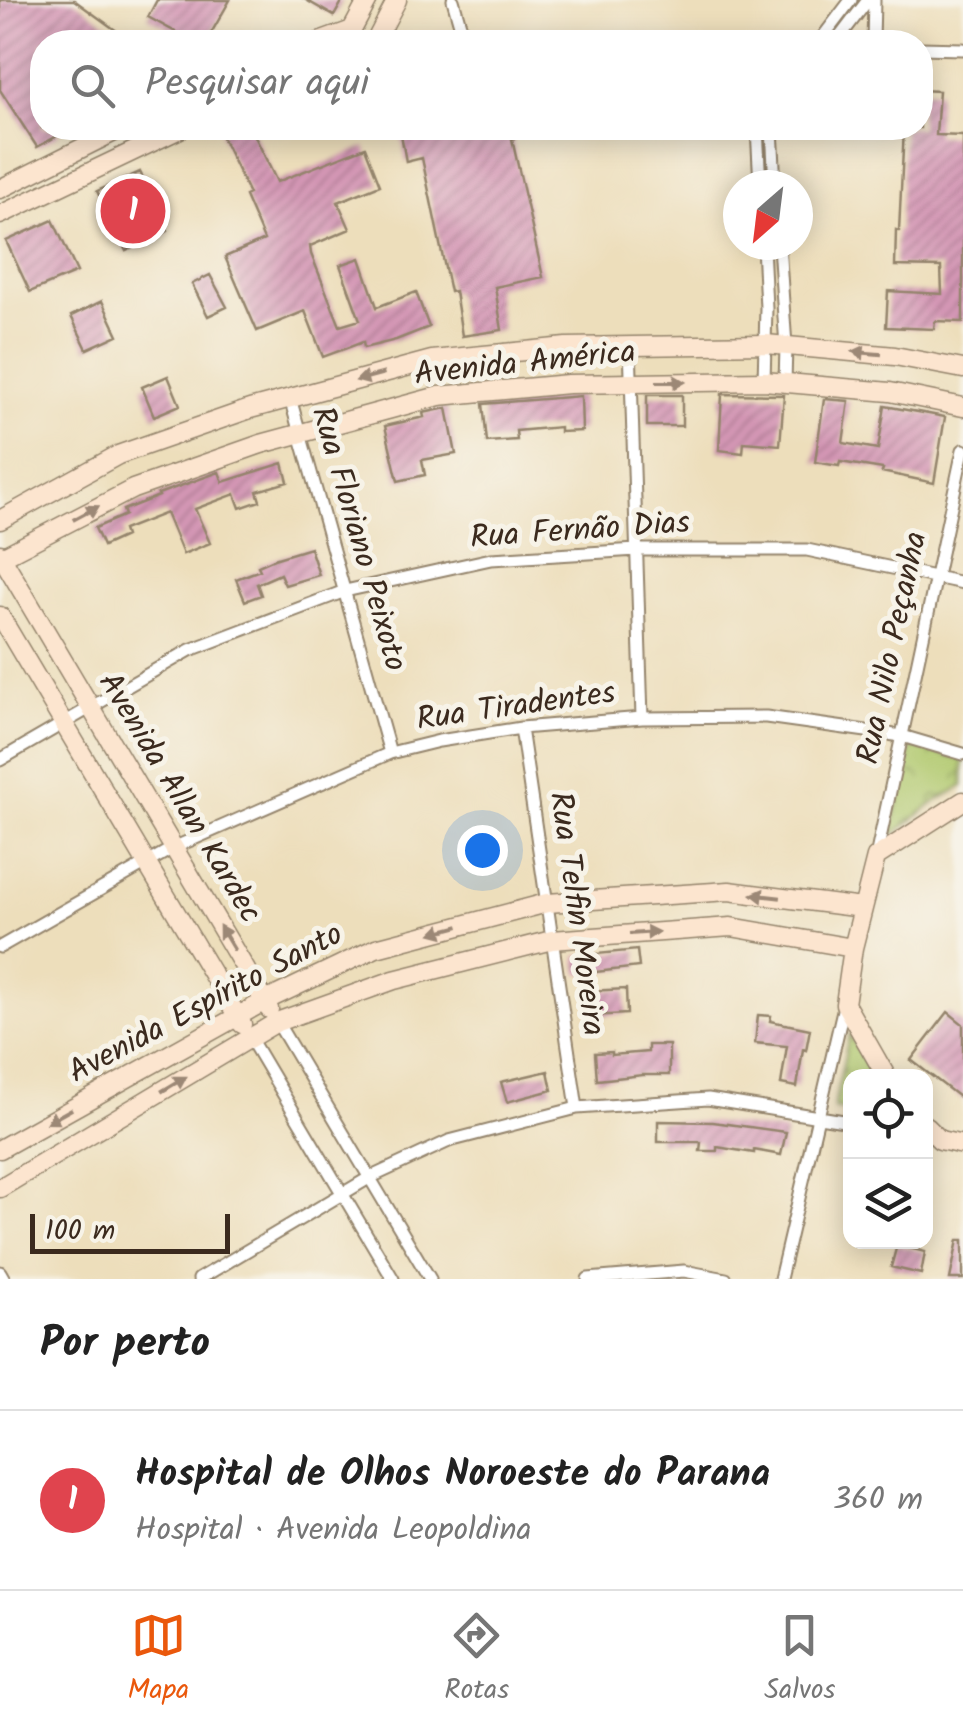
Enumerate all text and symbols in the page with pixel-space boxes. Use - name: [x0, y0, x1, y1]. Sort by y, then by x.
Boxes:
- search box: [30, 30, 933, 140]
- text: Pesquisar aqui: [145, 55, 369, 115]
- icon: search: [65, 58, 120, 113]
- north arrow: [723, 170, 813, 260]
- pin: 1: [100, 174, 166, 248]
- street label: Avenida América: [412, 327, 638, 401]
- one-way arrow: [851, 345, 882, 361]
- one-way arrow: [354, 369, 385, 385]
- one-way arrow: [655, 374, 687, 390]
- street label: Rua Floriano Peixoto: [296, 401, 420, 677]
- street label: Rua Fernão Dias: [468, 498, 692, 564]
- one-way arrow: [72, 505, 101, 522]
- street label: Rua Nilo Peçanha: [843, 527, 943, 769]
- street label: Avenida Allan Kardec: [84, 663, 274, 933]
- street label: Rua Tiradentes: [413, 668, 619, 746]
- street label: Rua Telfin Moreira: [534, 789, 618, 1039]
- your location: [457, 825, 508, 876]
- one-way arrow: [749, 888, 781, 904]
- street label: Avenida Espírito Santo: [59, 910, 353, 1098]
- one-way arrow: [429, 922, 460, 938]
- one-way arrow: [219, 924, 236, 952]
- one-way arrow: [629, 925, 661, 941]
- map controls: [843, 1069, 933, 1249]
- button: locate: [843, 1069, 933, 1159]
- one-way arrow: [160, 1076, 188, 1093]
- one-way arrow: [45, 1108, 74, 1125]
- button: layers: [843, 1159, 933, 1249]
- scale bar: [30, 1209, 230, 1254]
- text: 100 m: [45, 1209, 115, 1254]
- text: Por perto: [40, 1311, 210, 1378]
- text: Hospital de Olhos Noroeste do Parana: [135, 1445, 770, 1505]
- text: 1: [68, 1475, 77, 1526]
- text: 360 m: [833, 1475, 923, 1526]
- text: Hospital · Avenida Leopoldina: [135, 1505, 531, 1556]
- tab: Mapa: [128, 1608, 189, 1713]
- tab: Rotas: [444, 1608, 509, 1713]
- tab: Salvos: [764, 1608, 835, 1713]

